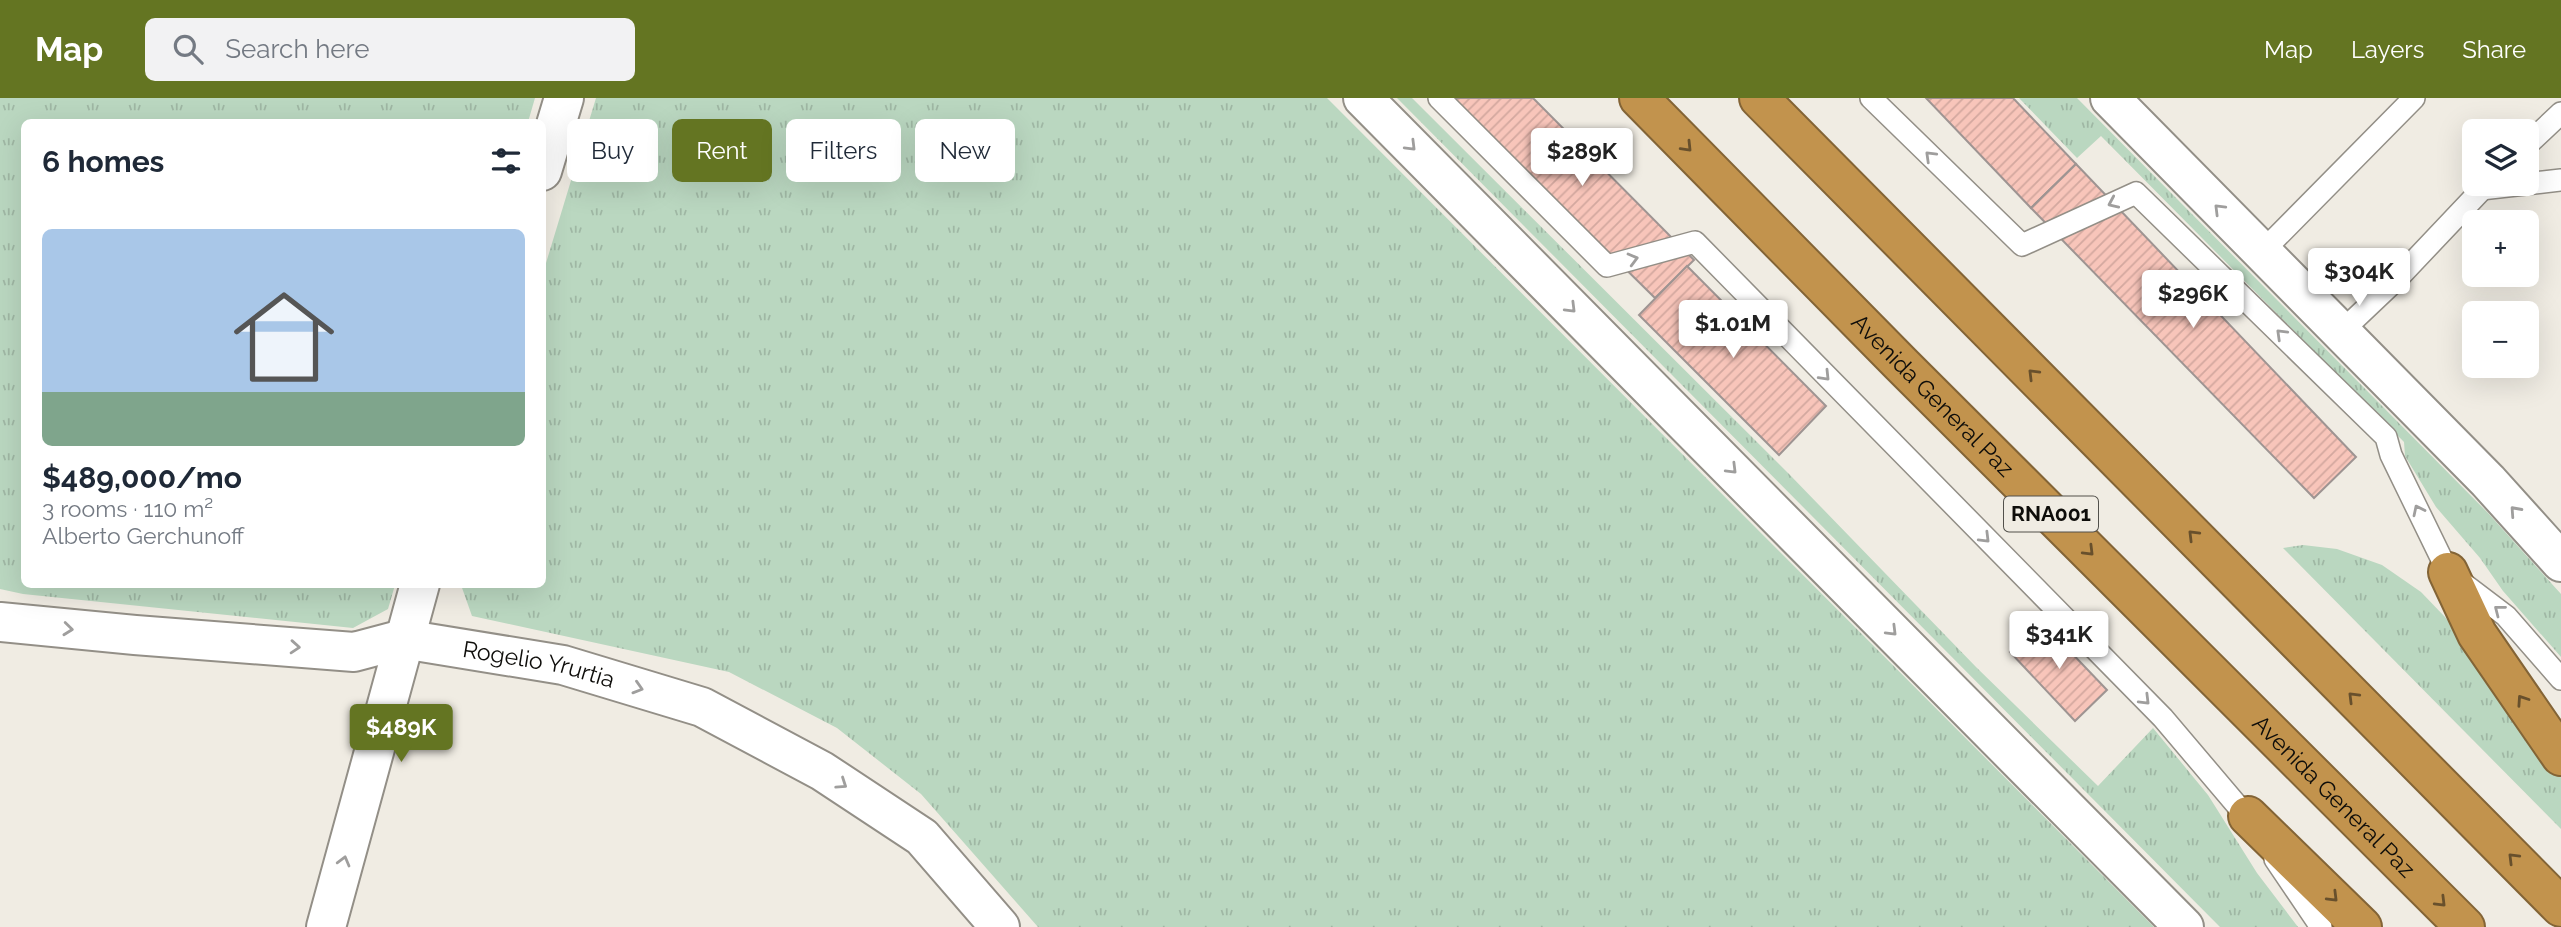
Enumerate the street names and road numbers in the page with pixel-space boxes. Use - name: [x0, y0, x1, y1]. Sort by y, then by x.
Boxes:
- street label: Avenida General Paz: [1846, 308, 2020, 482]
- road number: RNA001: [2004, 496, 2098, 532]
- street label: Rogelio Yrurtia: [461, 635, 618, 693]
- street label: Avenida General Paz: [2247, 709, 2421, 882]

